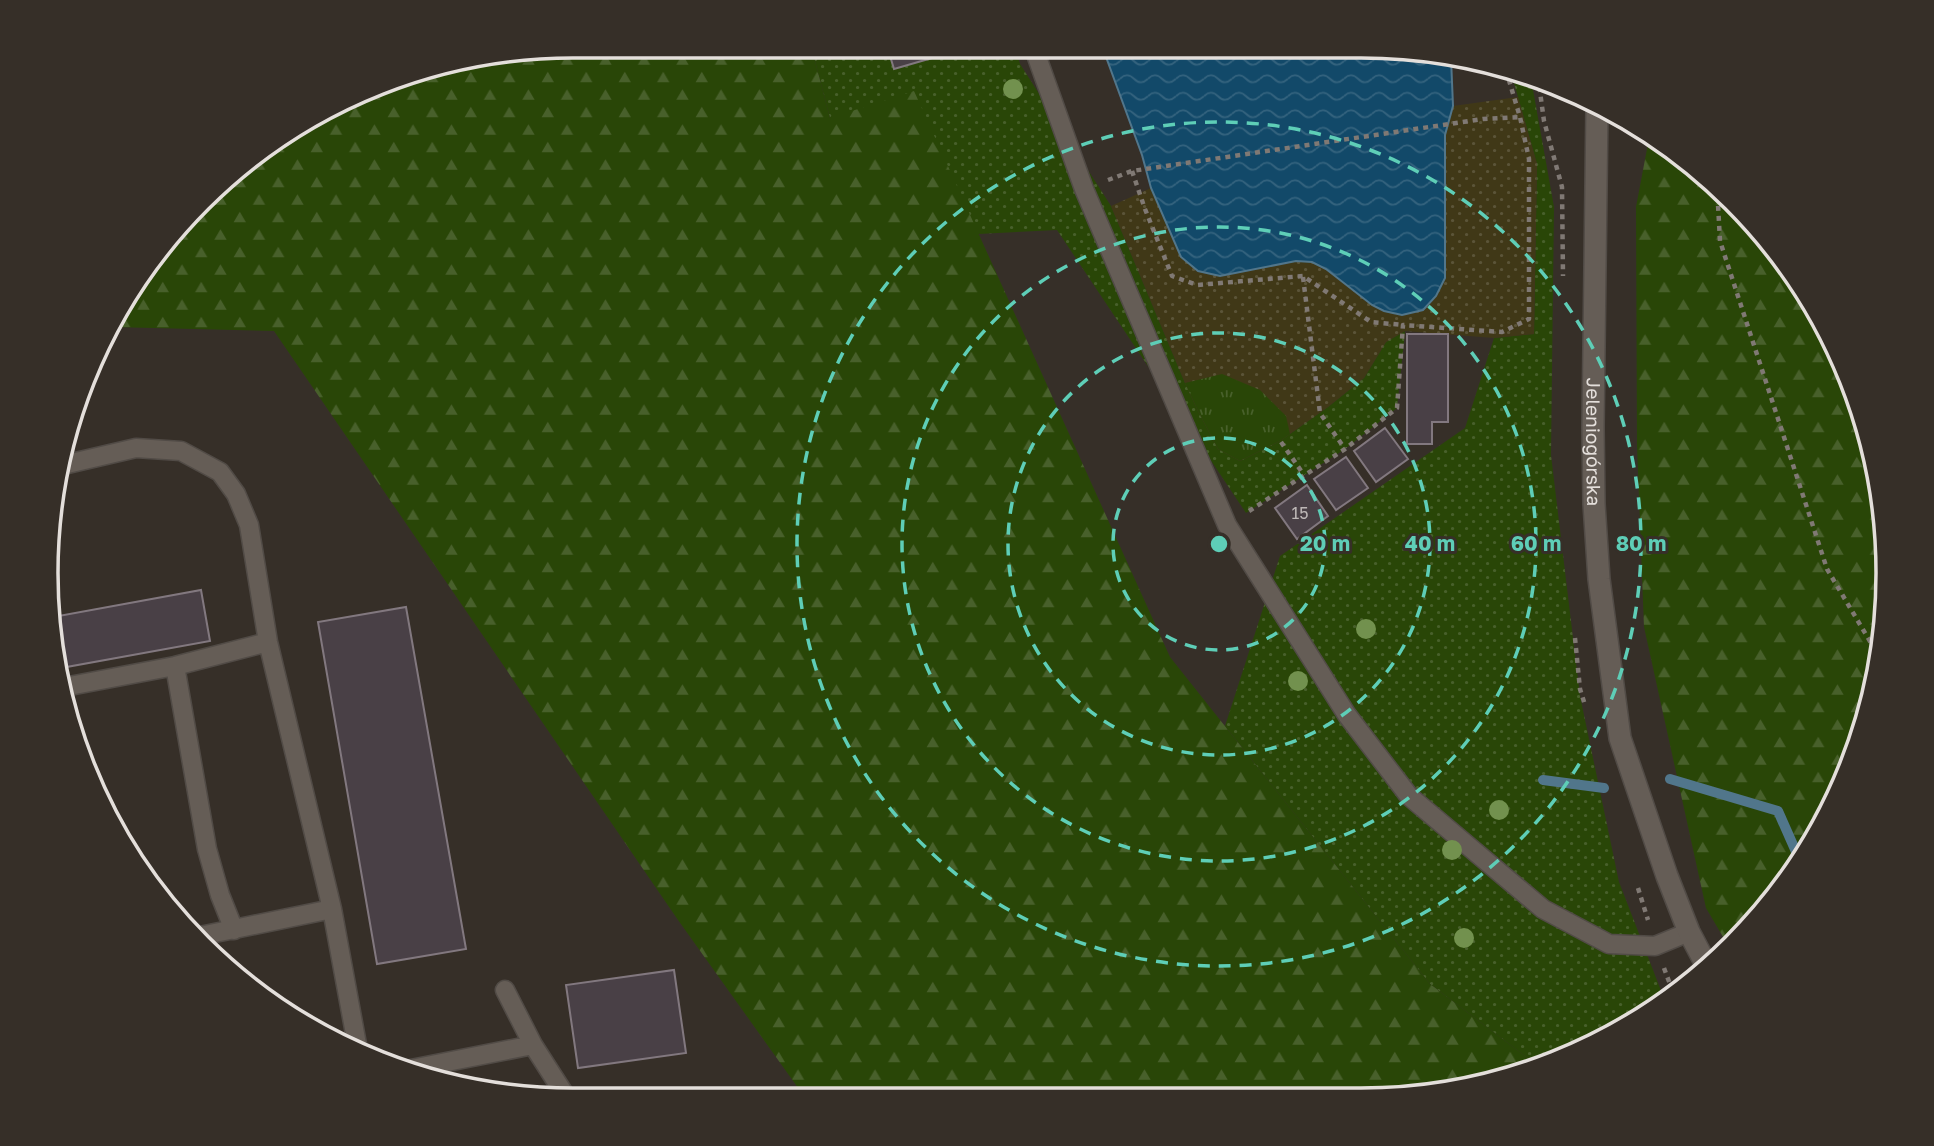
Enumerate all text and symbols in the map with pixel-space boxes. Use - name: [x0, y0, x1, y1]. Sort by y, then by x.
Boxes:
- street label: Jeleniogórska: [1582, 378, 1606, 506]
- house number: 15: [1291, 503, 1309, 523]
- text: 20 m: [1300, 530, 1350, 556]
- text: 40 m: [1405, 530, 1455, 556]
- text: 60 m: [1511, 530, 1561, 556]
- text: 80 m: [1616, 530, 1666, 556]
- centre of rings: [1207, 532, 1231, 556]

